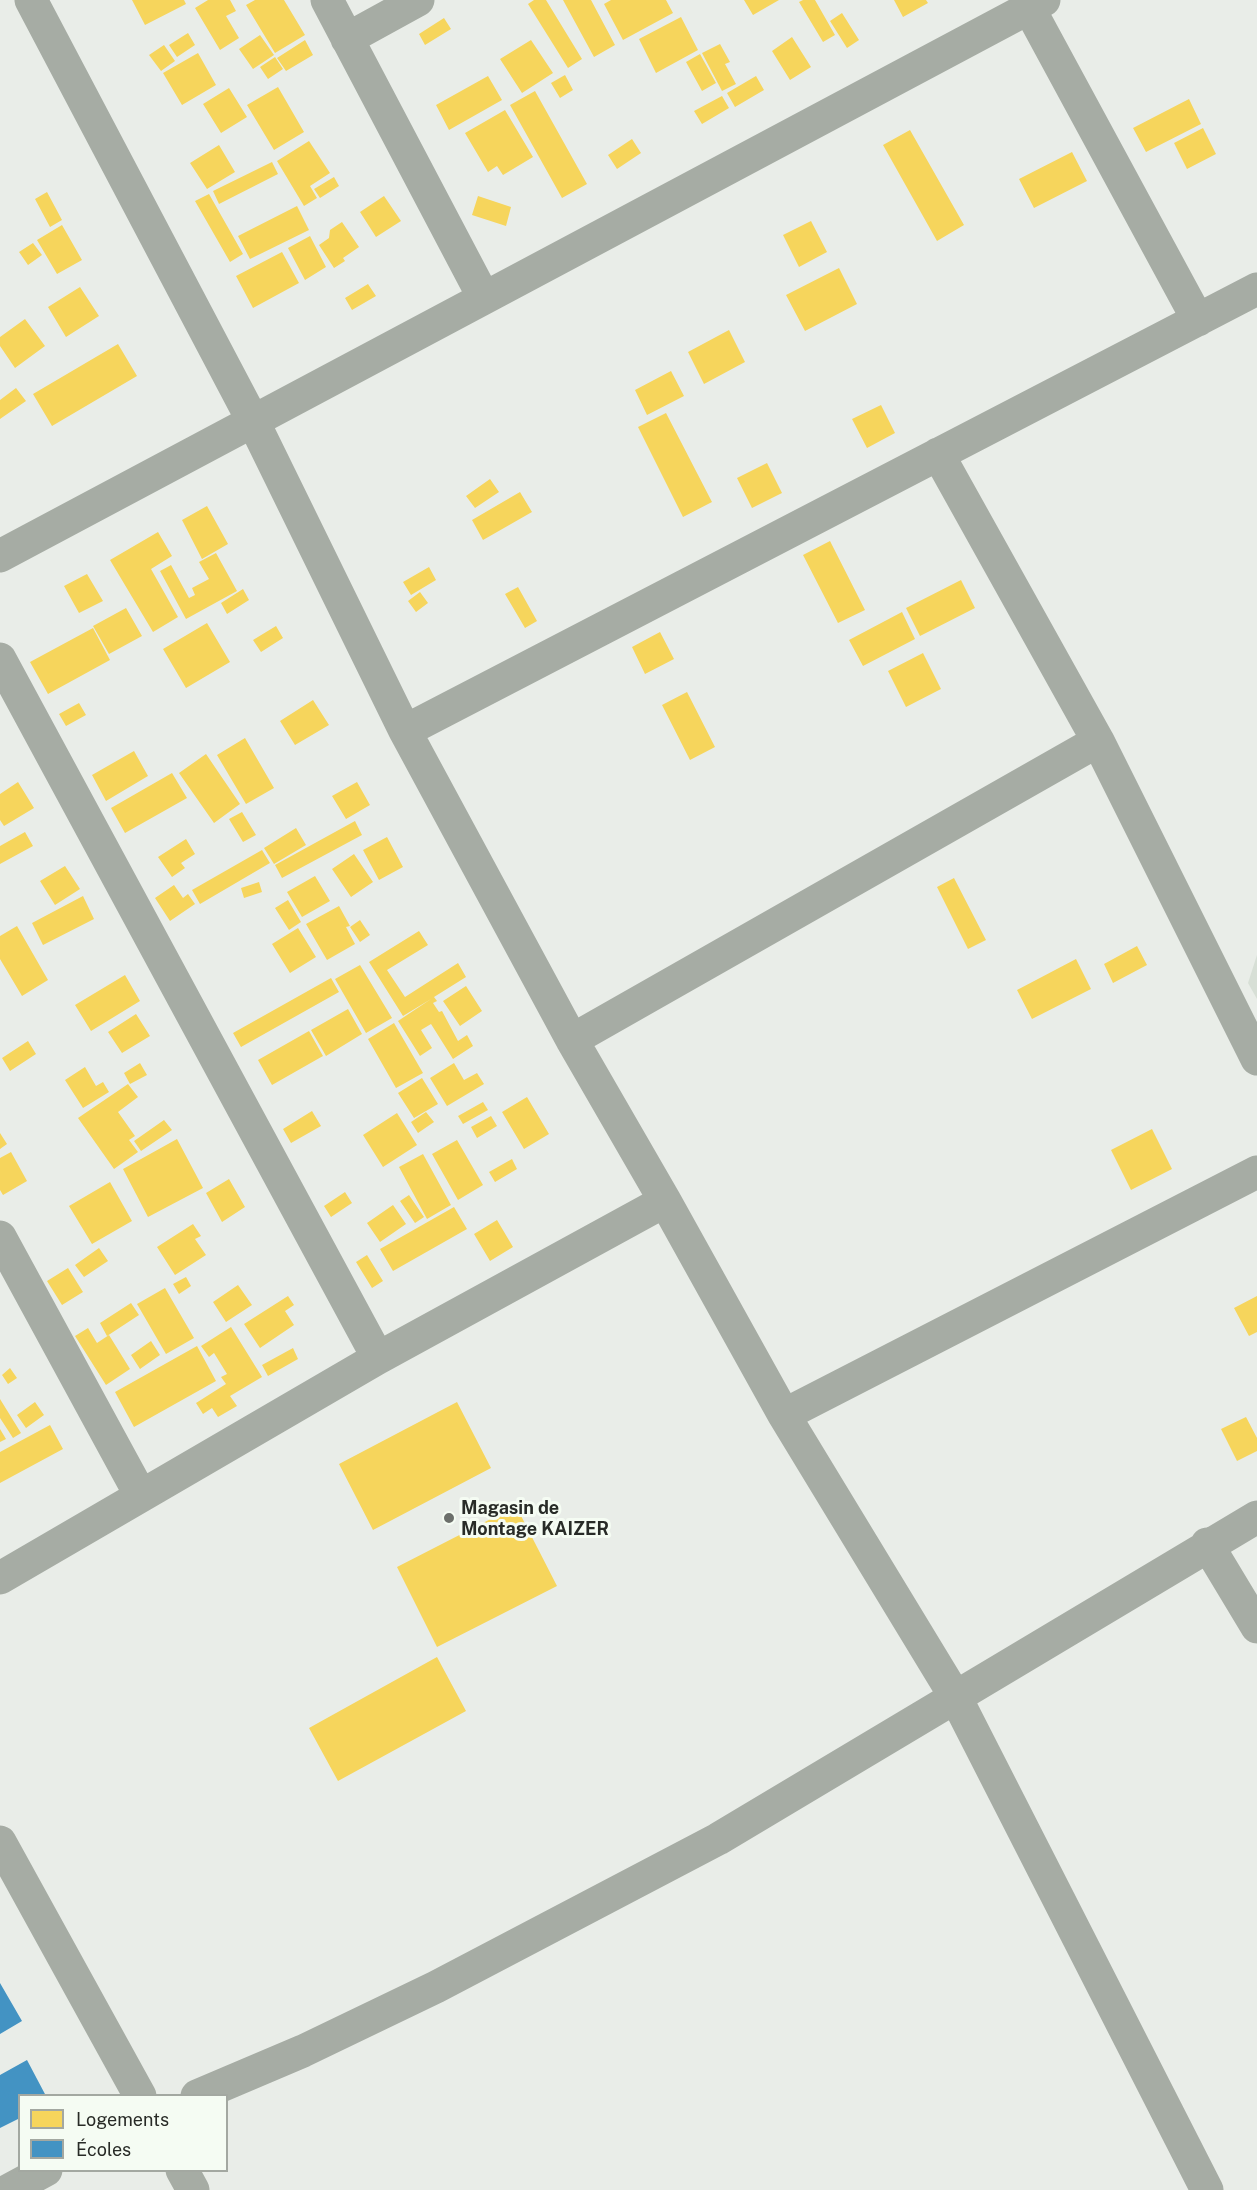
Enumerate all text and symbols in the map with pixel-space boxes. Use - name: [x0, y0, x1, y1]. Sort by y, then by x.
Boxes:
- place label: Magasin de Montage KAIZER: [461, 1497, 609, 1540]
- marker: Magasin de Montage KAIZER: [442, 1511, 456, 1525]
- legend: [18, 2094, 228, 2172]
- text: Logements: [76, 2109, 169, 2130]
- text: Écoles: [76, 2139, 131, 2160]

